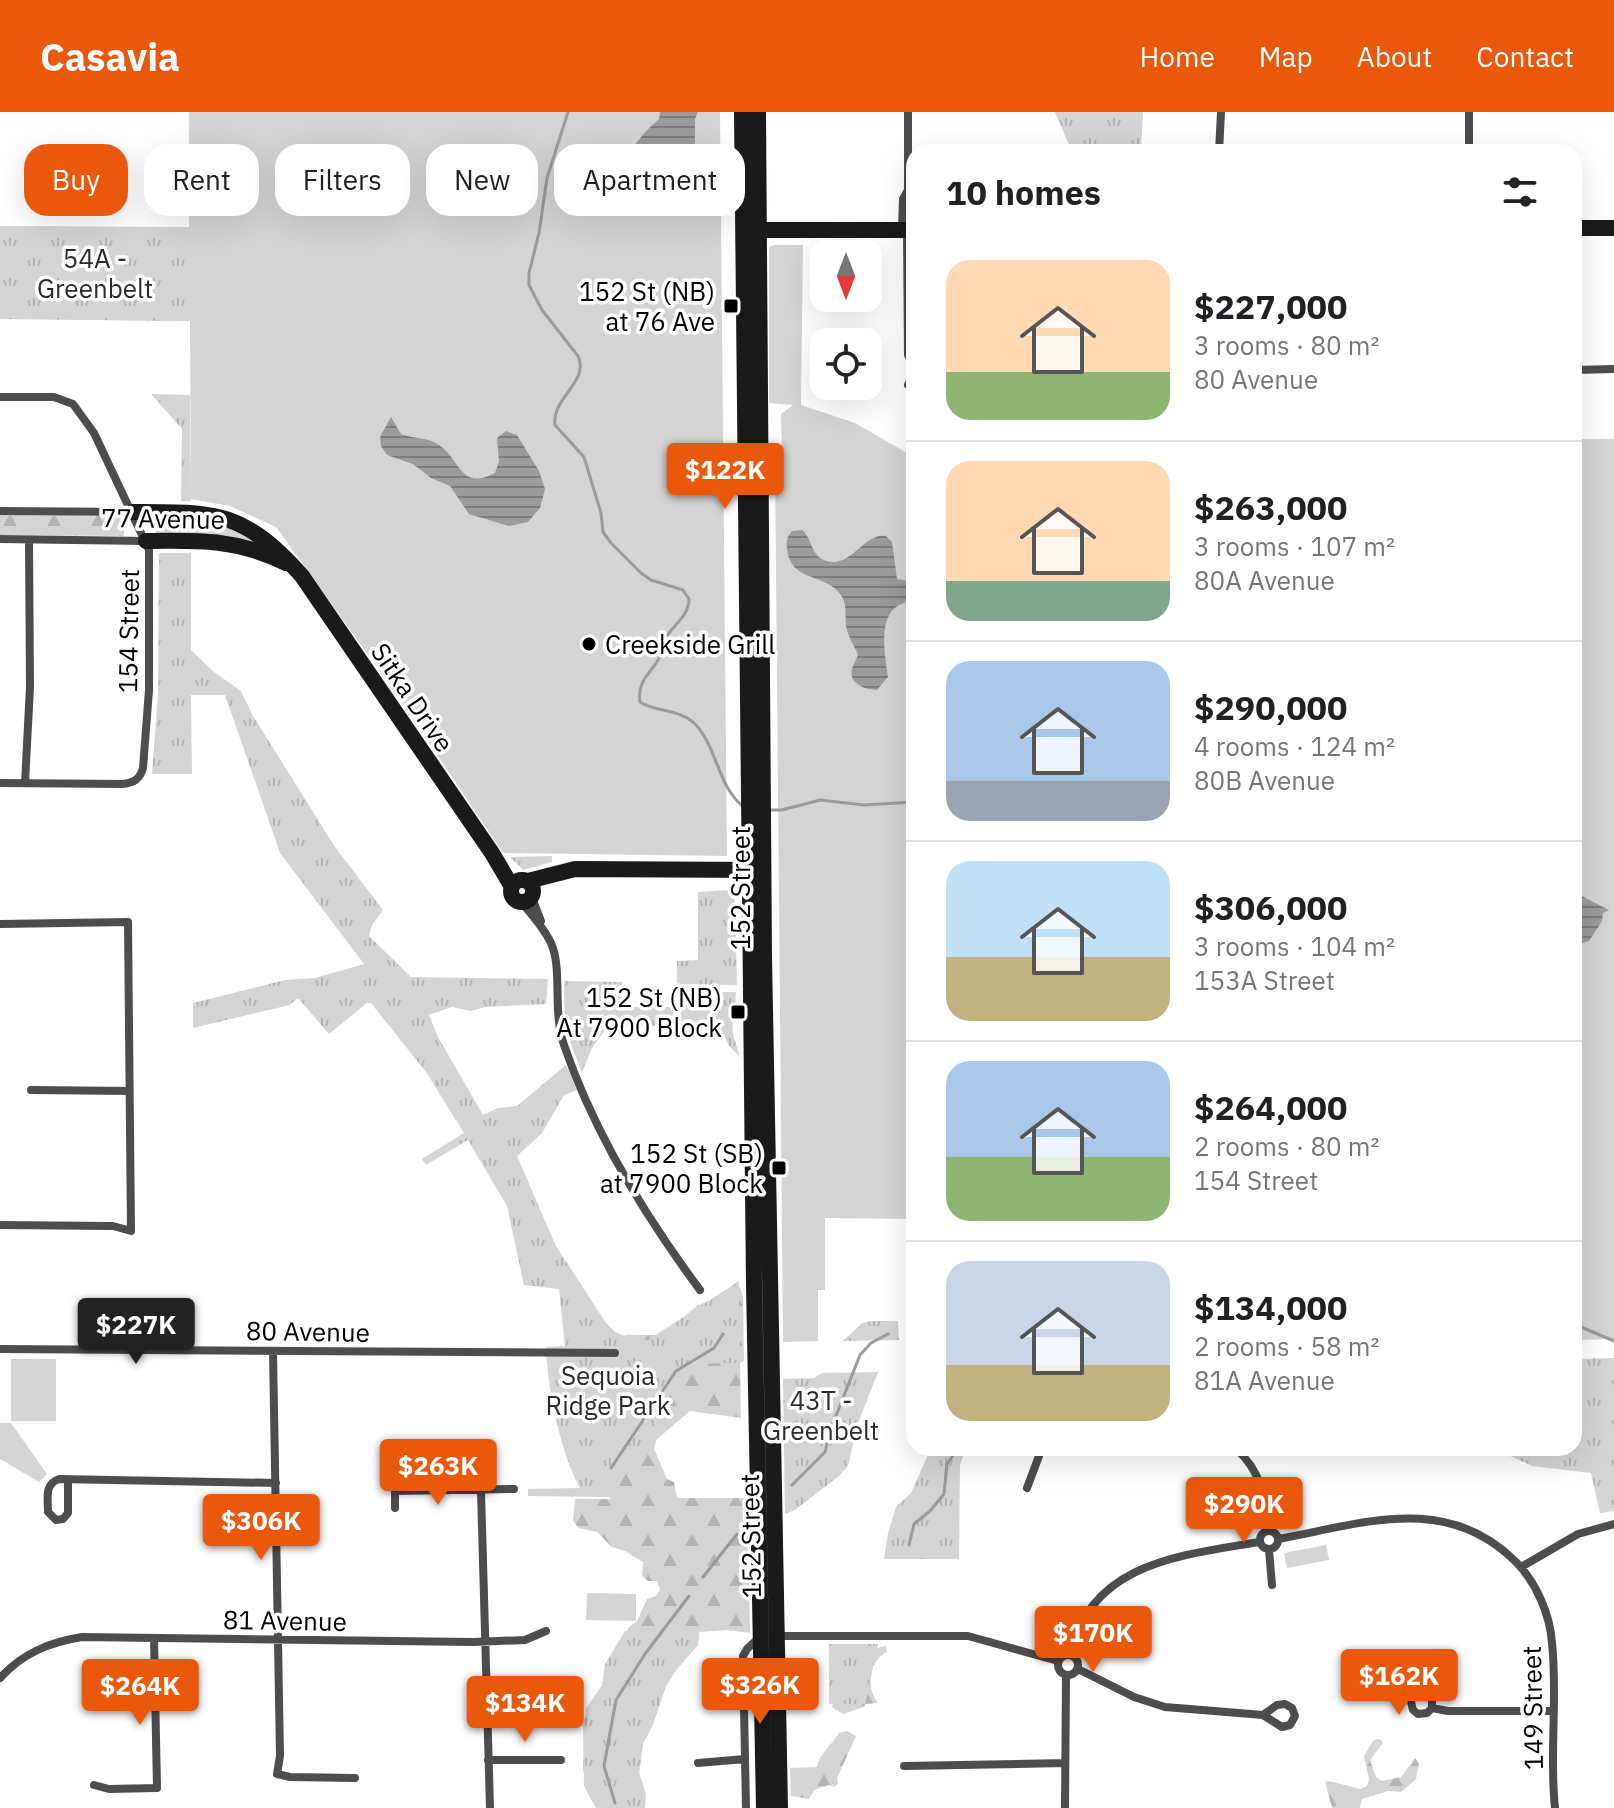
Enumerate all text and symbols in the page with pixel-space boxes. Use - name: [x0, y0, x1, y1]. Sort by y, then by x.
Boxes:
- text: Casavia: [40, 32, 180, 81]
- text: Home: [1139, 38, 1215, 75]
- text: Map: [1259, 38, 1313, 75]
- text: About: [1357, 38, 1432, 75]
- text: Contact: [1476, 38, 1574, 75]
- chip: Buy: [24, 144, 128, 216]
- chip: Rent: [144, 144, 259, 216]
- chip: Filters: [275, 144, 410, 216]
- chip: New: [426, 144, 538, 216]
- chip: Apartment: [554, 144, 745, 216]
- text: 10 homes: [946, 170, 1101, 214]
- icon: filters: [1498, 170, 1542, 214]
- north arrow: [810, 240, 882, 312]
- map controls: [810, 240, 882, 400]
- park label: 54A - Greenbelt: [37, 241, 153, 305]
- place label: 152 St (NB) at 76 Ave: [579, 274, 715, 338]
- text: $227,000: [1194, 284, 1347, 328]
- icon: home: [1010, 292, 1106, 388]
- marker: 152 St (NB) at 76 Ave: [722, 297, 740, 315]
- button: locate: [810, 328, 882, 400]
- text: 3 rooms · 80 m²: [1194, 328, 1379, 362]
- text: 80 Avenue: [1194, 362, 1318, 396]
- pin: $122K: [669, 443, 781, 511]
- text: $122K: [685, 452, 765, 486]
- text: $263,000: [1194, 485, 1347, 529]
- icon: home: [1010, 493, 1106, 589]
- street label: 77 Avenue: [101, 500, 225, 536]
- text: 3 rooms · 107 m²: [1194, 529, 1395, 563]
- text: 80A Avenue: [1194, 563, 1335, 597]
- street label: 154 Street: [110, 569, 146, 693]
- place label: Creekside Grill: [605, 627, 775, 661]
- marker: Creekside Grill: [580, 635, 598, 653]
- street label: Sitka Drive: [364, 636, 462, 758]
- text: $290,000: [1194, 685, 1347, 729]
- icon: home: [1010, 693, 1106, 789]
- text: 4 rooms · 124 m²: [1194, 729, 1395, 763]
- text: 80B Avenue: [1194, 763, 1335, 797]
- street label: 152 Street: [723, 826, 757, 950]
- text: $306,000: [1194, 885, 1347, 929]
- icon: home: [1010, 893, 1106, 989]
- text: 3 rooms · 104 m²: [1194, 929, 1395, 963]
- text: 153A Street: [1194, 963, 1335, 997]
- place label: 152 St (NB) At 7900 Block: [556, 980, 722, 1044]
- marker: 152 St (NB) At 7900 Block: [729, 1003, 747, 1021]
- text: $264,000: [1194, 1085, 1347, 1129]
- icon: home: [1010, 1093, 1106, 1189]
- text: 2 rooms · 80 m²: [1194, 1129, 1379, 1163]
- place label: 152 St (SB) at 7900 Block: [600, 1136, 763, 1200]
- marker: 152 St (SB) at 7900 Block: [770, 1159, 788, 1177]
- text: 154 Street: [1194, 1163, 1318, 1197]
- text: $134,000: [1194, 1285, 1347, 1329]
- icon: home: [1010, 1293, 1106, 1389]
- pin: $227K: [80, 1298, 192, 1366]
- text: $227K: [96, 1307, 176, 1341]
- street label: 80 Avenue: [246, 1313, 370, 1349]
- text: 2 rooms · 58 m²: [1194, 1329, 1379, 1363]
- park label: Sequoia Ridge Park: [546, 1358, 671, 1422]
- text: 81A Avenue: [1194, 1363, 1335, 1397]
- park label: 43T - Greenbelt: [763, 1383, 879, 1447]
- pin: $263K: [382, 1439, 494, 1507]
- text: $263K: [398, 1448, 478, 1482]
- street label: 152 Street: [732, 1474, 768, 1598]
- pin: $290K: [1188, 1477, 1300, 1545]
- text: $290K: [1204, 1486, 1284, 1520]
- pin: $306K: [205, 1494, 317, 1562]
- text: $306K: [221, 1503, 301, 1537]
- street label: 81 Avenue: [223, 1602, 347, 1638]
- pin: $170K: [1037, 1606, 1149, 1674]
- text: $170K: [1053, 1615, 1133, 1649]
- street label: 149 Street: [1514, 1646, 1550, 1770]
- pin: $162K: [1343, 1649, 1455, 1717]
- pin: $326K: [704, 1658, 816, 1726]
- text: $162K: [1359, 1658, 1439, 1692]
- pin: $264K: [84, 1659, 196, 1727]
- text: $326K: [720, 1667, 800, 1701]
- text: $264K: [100, 1668, 180, 1702]
- pin: $134K: [469, 1676, 581, 1744]
- text: $134K: [485, 1685, 565, 1719]

